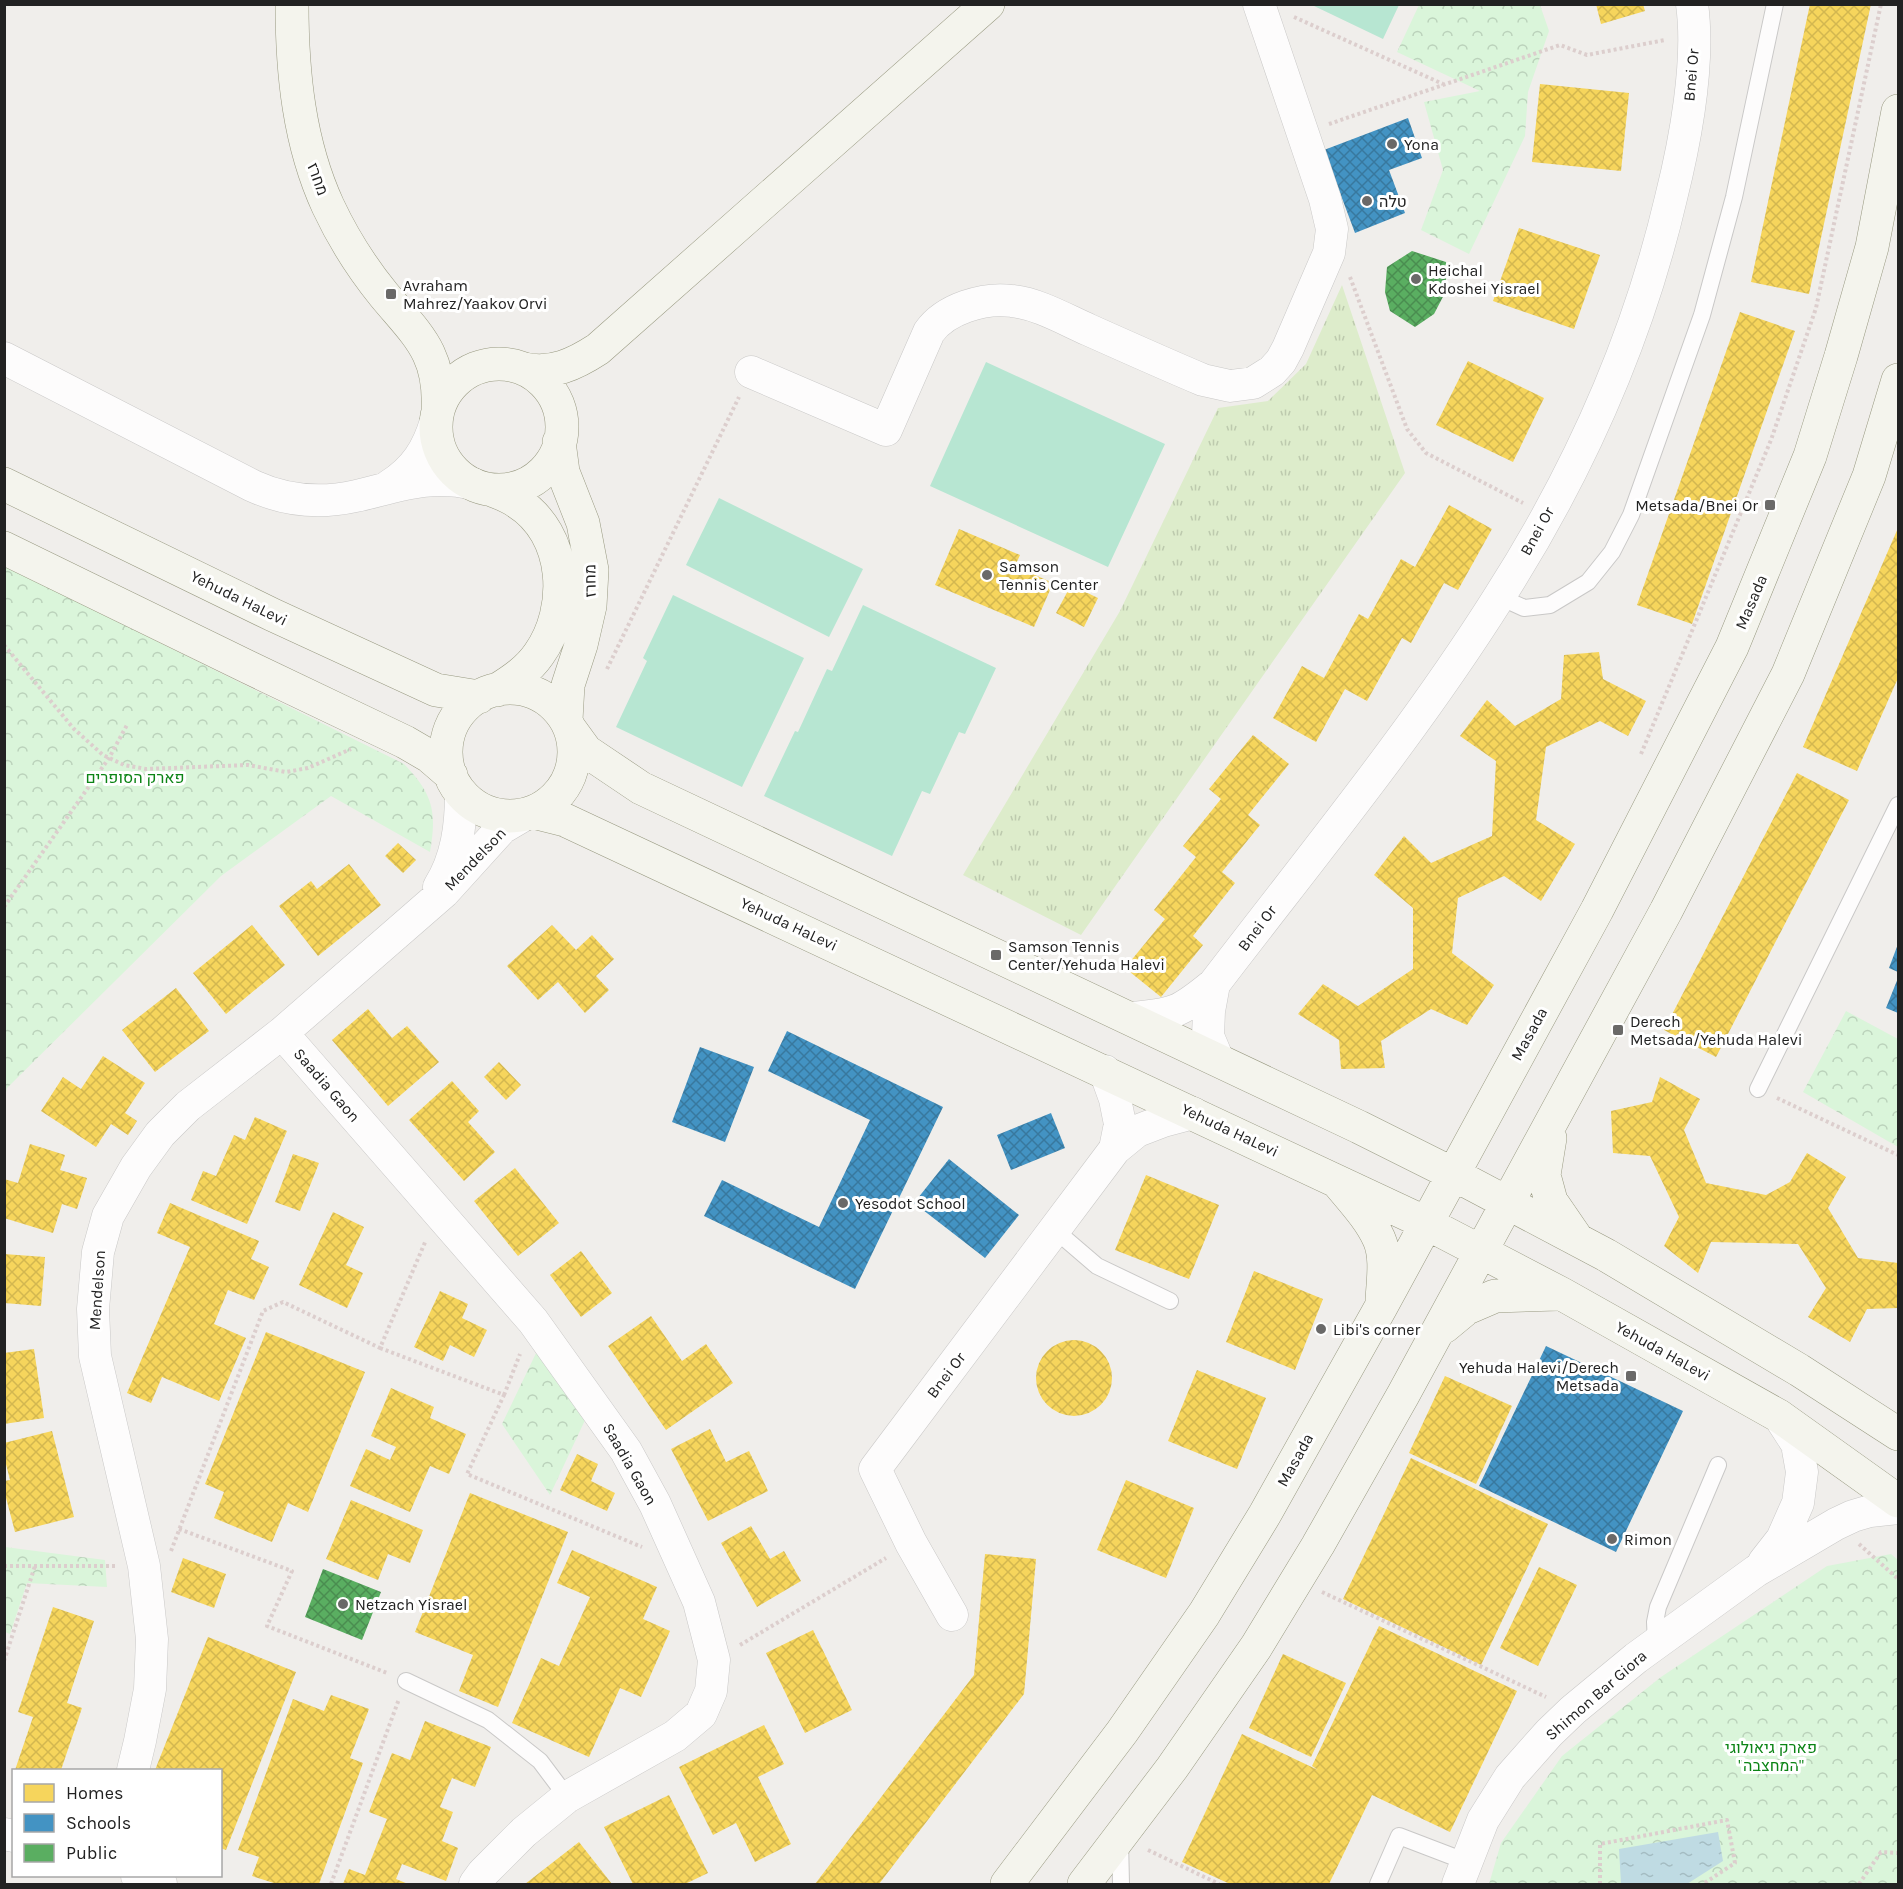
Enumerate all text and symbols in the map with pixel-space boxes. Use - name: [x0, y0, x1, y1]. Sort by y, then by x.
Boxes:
- street label: Bnei Or: [1679, 48, 1703, 102]
- place label: Yona: [1404, 135, 1439, 154]
- marker: Yona: [1385, 137, 1399, 151]
- street label: מחרז: [303, 160, 333, 198]
- place label: טלה: [1379, 192, 1407, 211]
- marker: טלה: [1360, 194, 1374, 208]
- place label: Heichal Kdoshei Yisrael: [1428, 261, 1540, 298]
- marker: Heichal Kdoshei Yisrael: [1409, 272, 1423, 286]
- place label: Avraham Mahrez/Yaakov Orvi: [403, 276, 547, 313]
- marker: Avraham Mahrez/Yaakov Orvi: [384, 287, 398, 301]
- place label: Metsada/Bnei Or: [1635, 496, 1758, 515]
- marker: Metsada/Bnei Or: [1763, 498, 1777, 512]
- street label: Bnei Or: [1516, 503, 1558, 559]
- place label: Samson Tennis Center: [999, 557, 1098, 594]
- street label: מחרז: [580, 564, 600, 598]
- street label: Yehuda HaLevi: [187, 566, 291, 630]
- marker: Samson Tennis Center: [980, 568, 994, 582]
- street label: Masada: [1731, 572, 1771, 632]
- park label: פארק הסופרים: [85, 768, 185, 787]
- street label: Mendelson: [440, 823, 510, 895]
- street label: Yehuda HaLevi: [737, 893, 841, 955]
- street label: Bnei Or: [1234, 901, 1281, 955]
- place label: Samson Tennis Center/Yehuda Halevi: [1008, 937, 1165, 974]
- marker: Samson Tennis Center/Yehuda Halevi: [989, 948, 1003, 962]
- street label: Masada: [1507, 1004, 1551, 1064]
- place label: Derech Metsada/Yehuda Halevi: [1630, 1012, 1803, 1049]
- marker: Derech Metsada/Yehuda Halevi: [1611, 1023, 1625, 1037]
- street label: Saadia Gaon: [290, 1044, 364, 1126]
- street label: Yehuda HaLevi: [1178, 1099, 1282, 1161]
- place label: Yesodot School: [855, 1194, 966, 1213]
- marker: Yesodot School: [836, 1196, 850, 1210]
- street label: Mendelson: [85, 1249, 109, 1331]
- street label: Yehuda HaLevi: [1612, 1317, 1714, 1385]
- place label: Libi's corner: [1333, 1320, 1421, 1339]
- marker: Libi's corner: [1314, 1322, 1328, 1336]
- street label: Bnei Or: [923, 1348, 970, 1402]
- place label: Yehuda Halevi/Derech Metsada: [1459, 1358, 1619, 1395]
- marker: Yehuda Halevi/Derech Metsada: [1624, 1369, 1638, 1383]
- street label: Saadia Gaon: [599, 1420, 661, 1508]
- street label: Masada: [1273, 1430, 1317, 1490]
- place label: Rimon: [1624, 1530, 1672, 1549]
- marker: Rimon: [1605, 1532, 1619, 1546]
- place label: Netzach Yisrael: [355, 1595, 468, 1614]
- marker: Netzach Yisrael: [336, 1597, 350, 1611]
- street label: Shimon Bar Giora: [1541, 1646, 1651, 1744]
- park label: פארק גיאולוגי "המחצבה": [1725, 1738, 1817, 1775]
- legend: [12, 1769, 222, 1877]
- text: Homes: [66, 1782, 123, 1804]
- text: Schools: [66, 1812, 131, 1834]
- text: Public: [66, 1842, 117, 1864]

